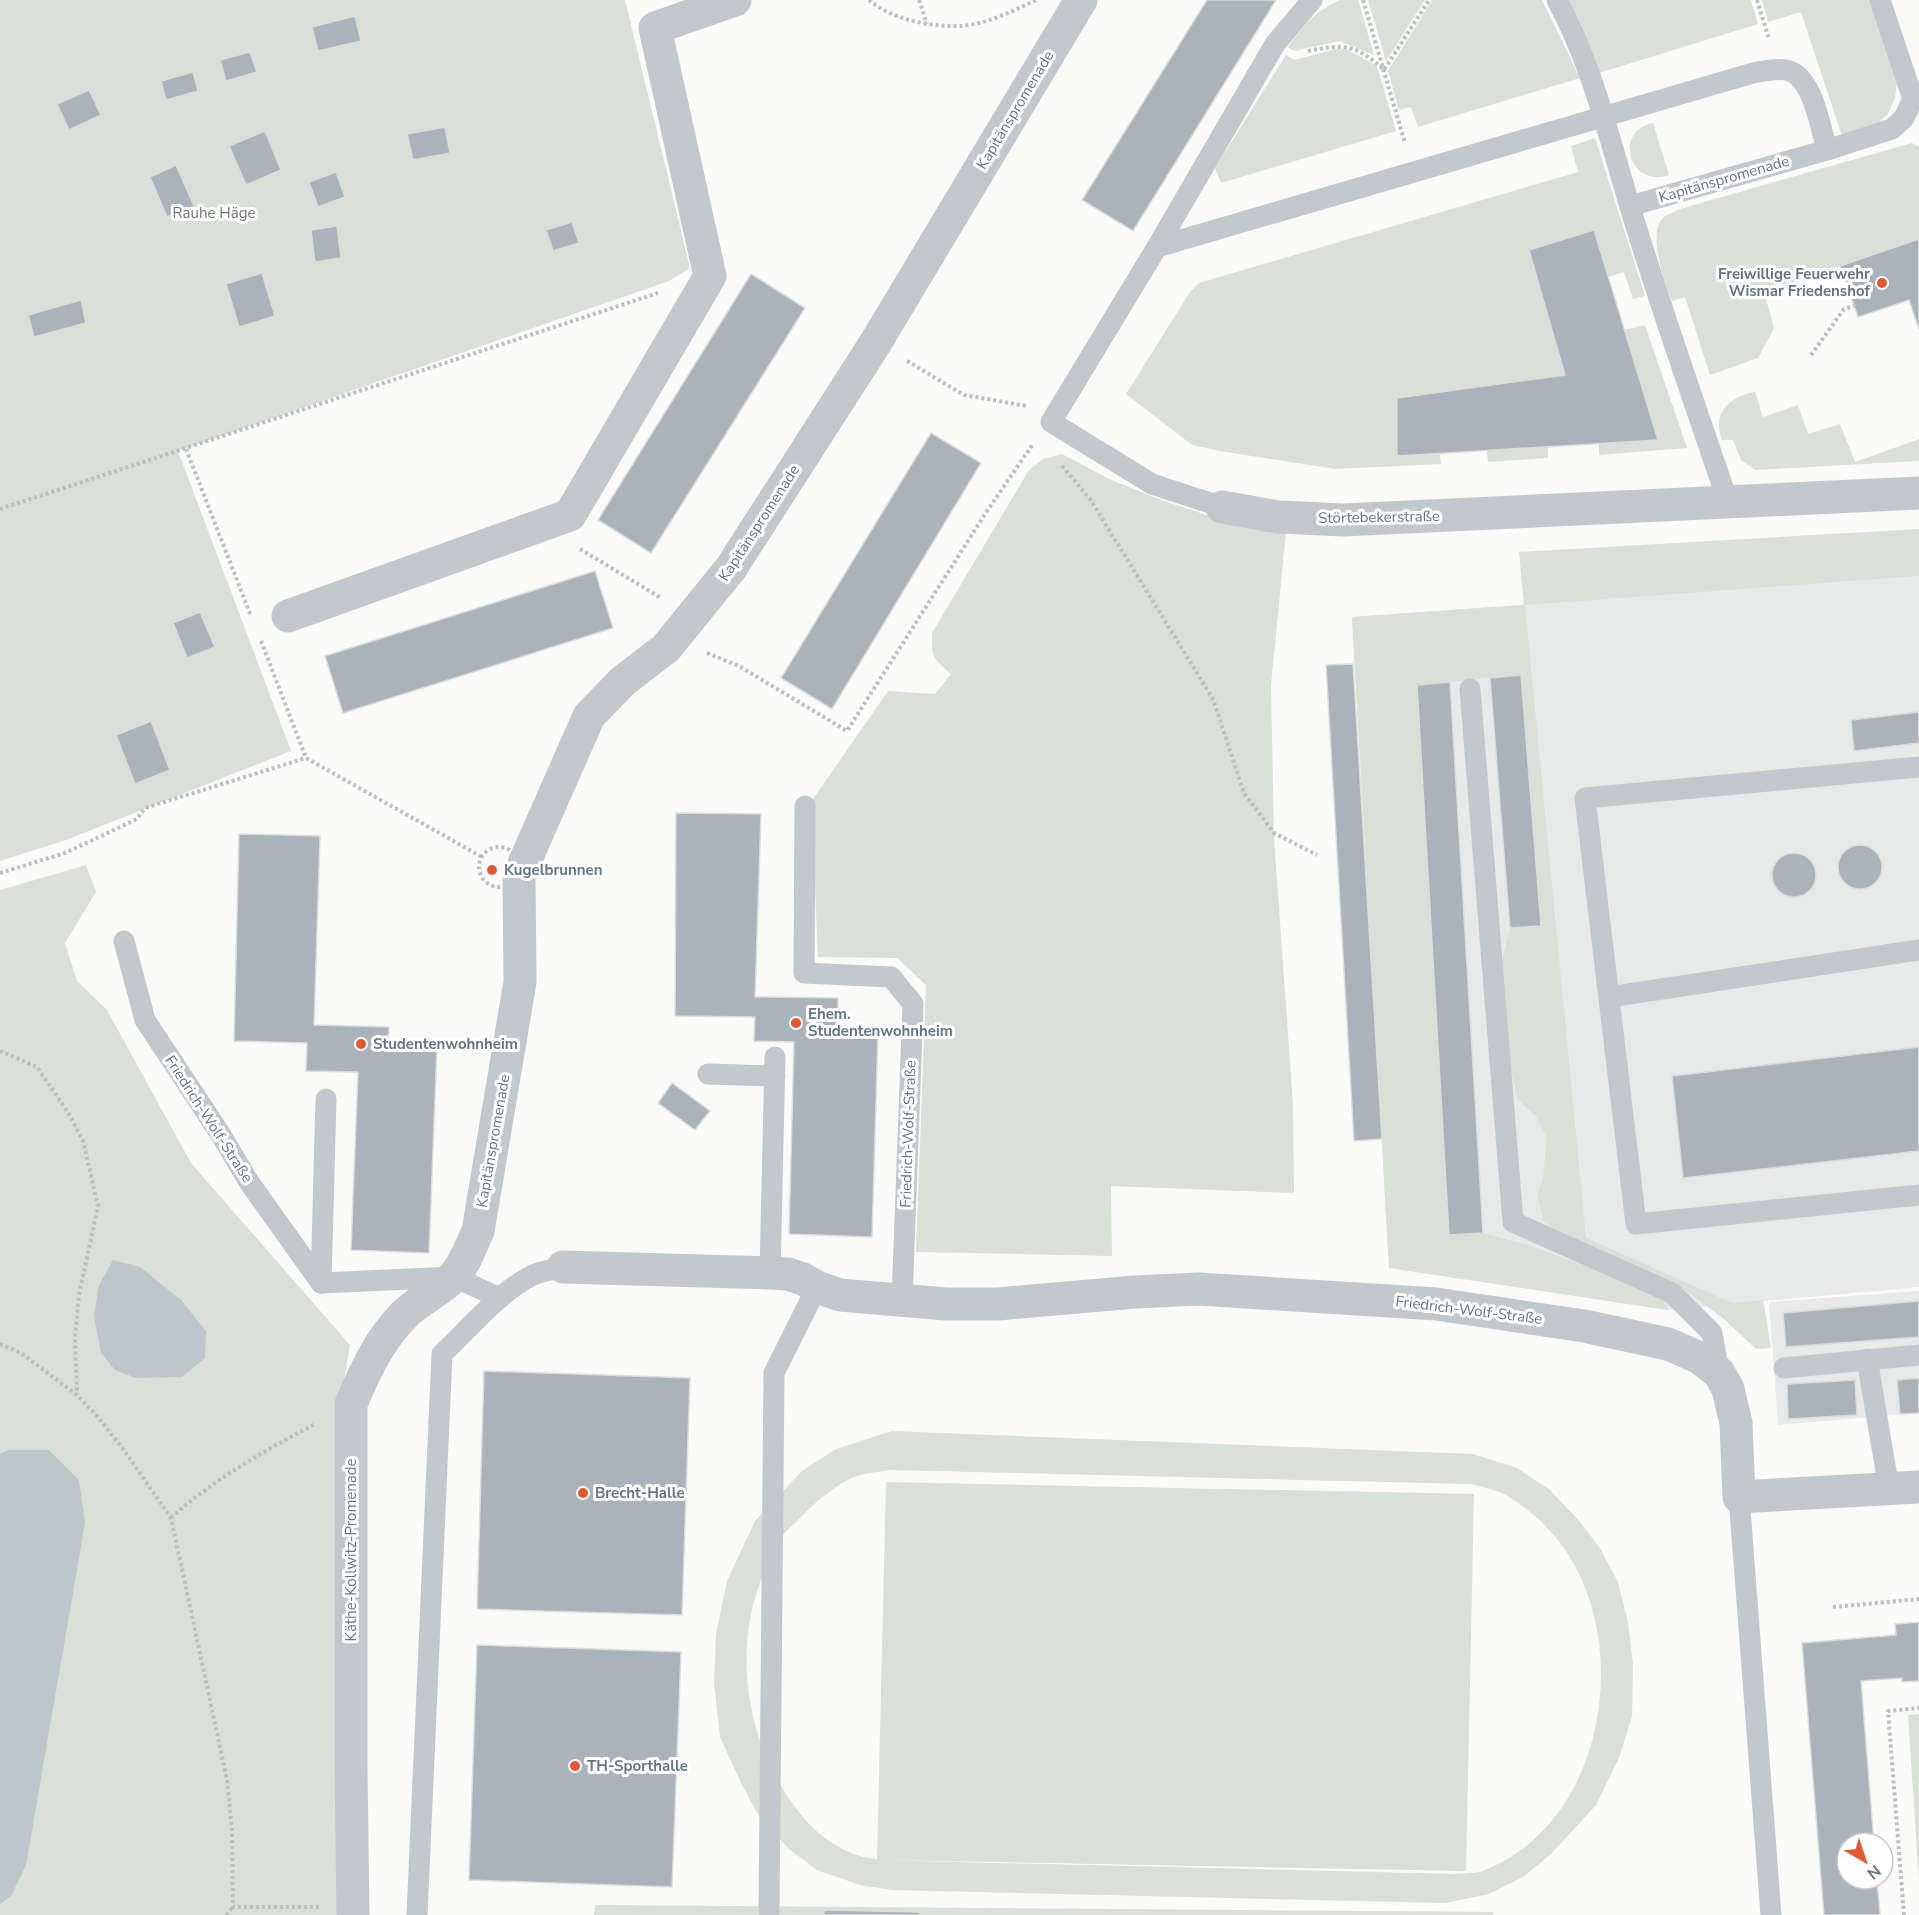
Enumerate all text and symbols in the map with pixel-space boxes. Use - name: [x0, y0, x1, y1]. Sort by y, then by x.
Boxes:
- street label: Kapitänspromenade: [972, 47, 1058, 173]
- street label: Kapitänspromenade: [1656, 151, 1792, 207]
- park label: Rauhe Häge: [173, 203, 255, 223]
- place label: Freiwillige Feuerwehr Wismar Friedenshof: [1718, 264, 1871, 301]
- marker: Freiwillige Feuerwehr Wismar Friedenshof: [1875, 276, 1889, 290]
- street label: Kapitänspromenade: [714, 461, 804, 585]
- street label: Störtebekerstraße: [1318, 506, 1440, 528]
- place label: Kugelbrunnen: [504, 860, 603, 880]
- marker: Kugelbrunnen: [485, 863, 499, 877]
- place label: Ehem. Studentenwohnheim: [808, 1004, 953, 1041]
- marker: Ehem. Studentenwohnheim: [789, 1016, 803, 1030]
- place label: Studentenwohnheim: [373, 1034, 518, 1054]
- marker: Studentenwohnheim: [354, 1037, 368, 1051]
- street label: Friedrich-Wolf-Straße: [160, 1052, 258, 1186]
- street label: Friedrich-Wolf-Straße: [895, 1060, 921, 1208]
- street label: Kapitänspromenade: [471, 1073, 515, 1209]
- street label: Friedrich-Wolf-Straße: [1394, 1291, 1544, 1329]
- street label: Käthe-Kollwitz-Promenade: [341, 1459, 361, 1641]
- place label: Brecht-Halle: [595, 1483, 685, 1503]
- marker: Brecht-Halle: [576, 1486, 590, 1500]
- place label: TH-Sporthalle: [587, 1756, 688, 1776]
- marker: TH-Sporthalle: [568, 1759, 582, 1773]
- north arrow: [1835, 1831, 1895, 1891]
- text: N: [1862, 1860, 1885, 1884]

